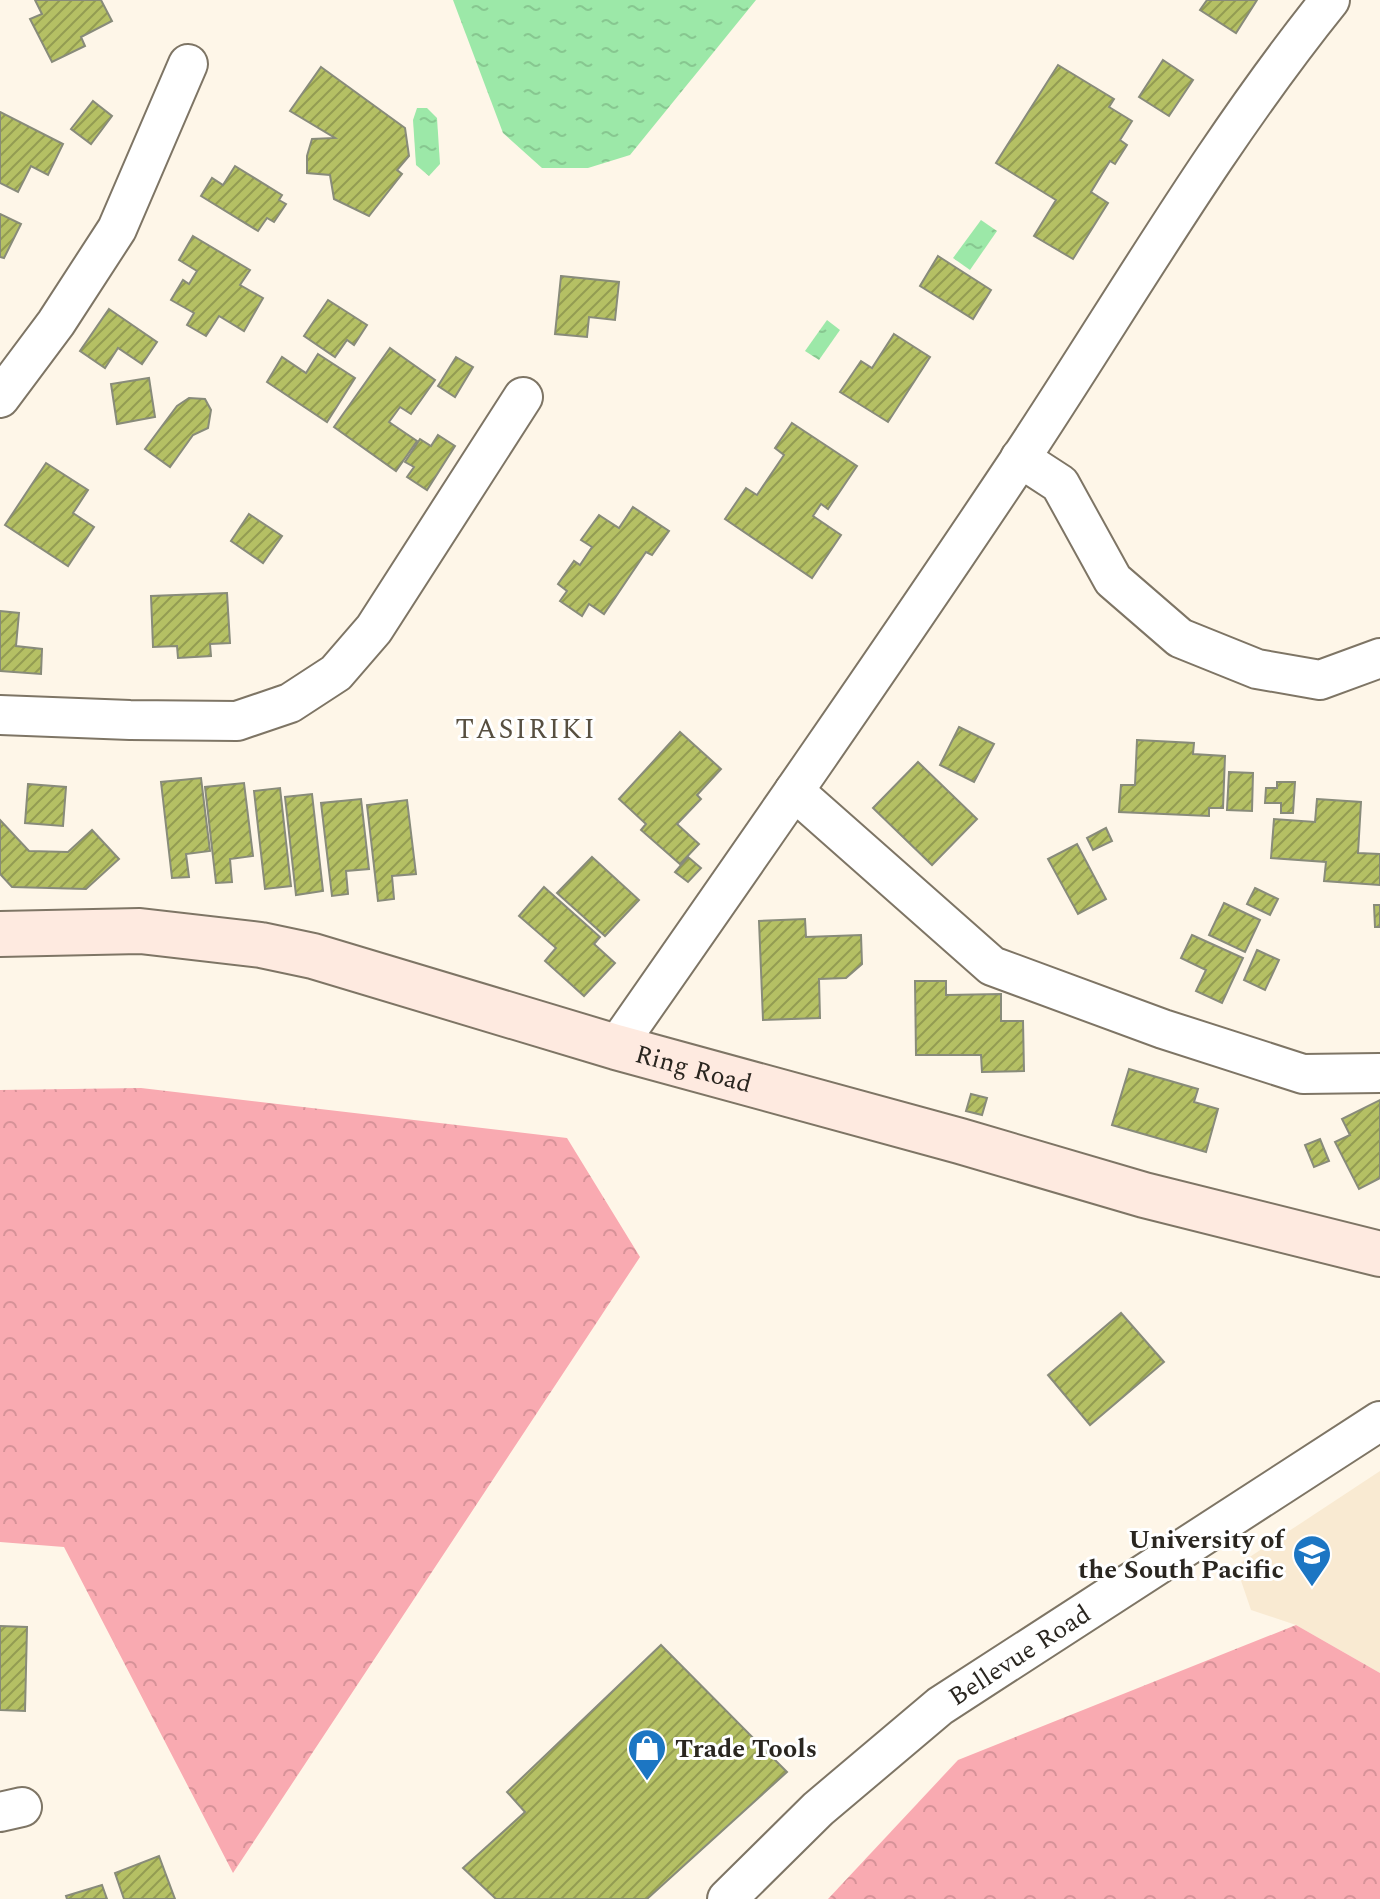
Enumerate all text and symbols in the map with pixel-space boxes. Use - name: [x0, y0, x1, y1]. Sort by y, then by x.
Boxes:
- district label: TASIRIKI: [455, 708, 597, 751]
- street label: Ring Road: [631, 1034, 757, 1104]
- place label: University of the South Pacific: [1078, 1520, 1285, 1590]
- school or university icon: University of the South Pacific: [1291, 1533, 1333, 1588]
- street label: Bellevue Road: [941, 1595, 1099, 1717]
- shop icon: Trade Tools: [626, 1727, 668, 1782]
- place label: Trade Tools: [675, 1729, 817, 1769]

